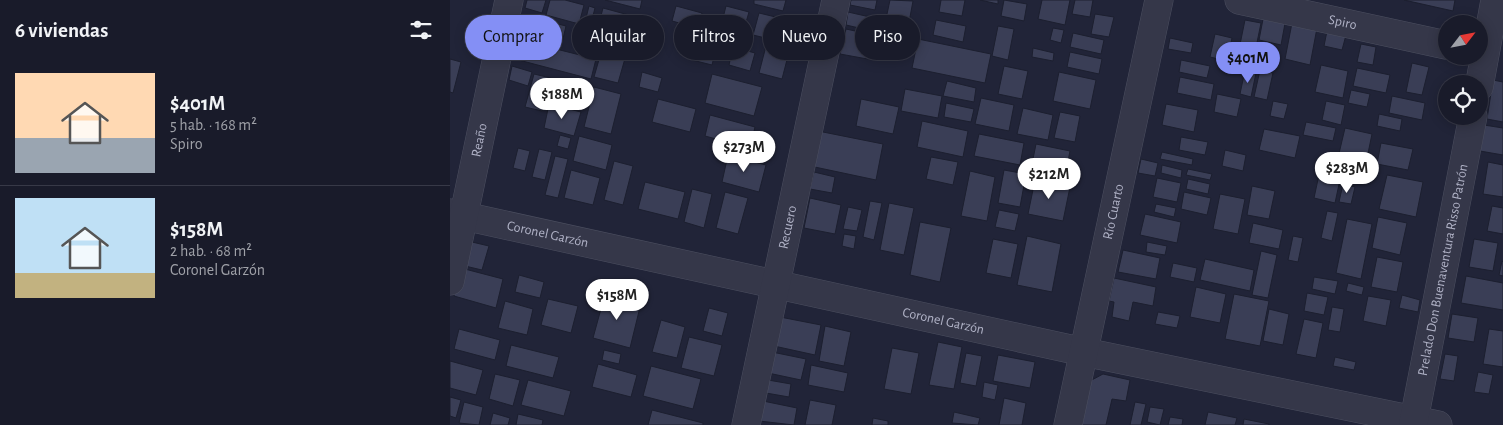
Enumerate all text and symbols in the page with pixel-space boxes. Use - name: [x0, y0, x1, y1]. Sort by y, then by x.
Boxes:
- street label: Spiro: [1327, 13, 1358, 32]
- chip: Comprar: [465, 15, 562, 60]
- chip: Alquilar: [572, 15, 664, 60]
- chip: Filtros: [674, 15, 753, 60]
- chip: Nuevo: [763, 15, 845, 60]
- chip: Piso: [855, 15, 920, 60]
- north arrow: [1438, 15, 1488, 65]
- map controls: [1438, 15, 1488, 125]
- icon: filters: [407, 16, 435, 44]
- text: 6 viviendas: [15, 20, 108, 41]
- pin: $401M: [1213, 42, 1283, 84]
- text: $401M: [1227, 50, 1269, 66]
- button: locate: [1438, 75, 1488, 125]
- pin: $188M: [527, 78, 597, 120]
- text: $188M: [541, 86, 583, 102]
- icon: home: [55, 93, 115, 153]
- text: $401M: [170, 93, 225, 114]
- text: 5 hab. · 168 m²: [170, 117, 257, 133]
- street label: Reaño: [469, 122, 490, 158]
- pin: $273M: [709, 130, 779, 173]
- text: Spiro: [170, 136, 203, 152]
- text: $273M: [723, 139, 765, 155]
- pin: $283M: [1312, 152, 1382, 194]
- pin: $212M: [1014, 158, 1084, 200]
- text: $283M: [1326, 160, 1368, 176]
- street label: Prelado Don Buenaventura Risso Patrón: [1416, 163, 1471, 377]
- text: $212M: [1029, 166, 1069, 182]
- street label: Río Cuarto: [1101, 183, 1126, 241]
- street label: Recuero: [776, 204, 799, 250]
- icon: home: [55, 218, 115, 278]
- text: $158M: [170, 219, 223, 240]
- street label: Coronel Garzón: [506, 219, 590, 250]
- text: 2 hab. · 68 m²: [170, 243, 252, 259]
- text: Coronel Garzón: [170, 262, 265, 278]
- pin: $158M: [582, 278, 652, 321]
- text: $158M: [597, 287, 637, 303]
- street label: Coronel Garzón: [901, 305, 985, 337]

